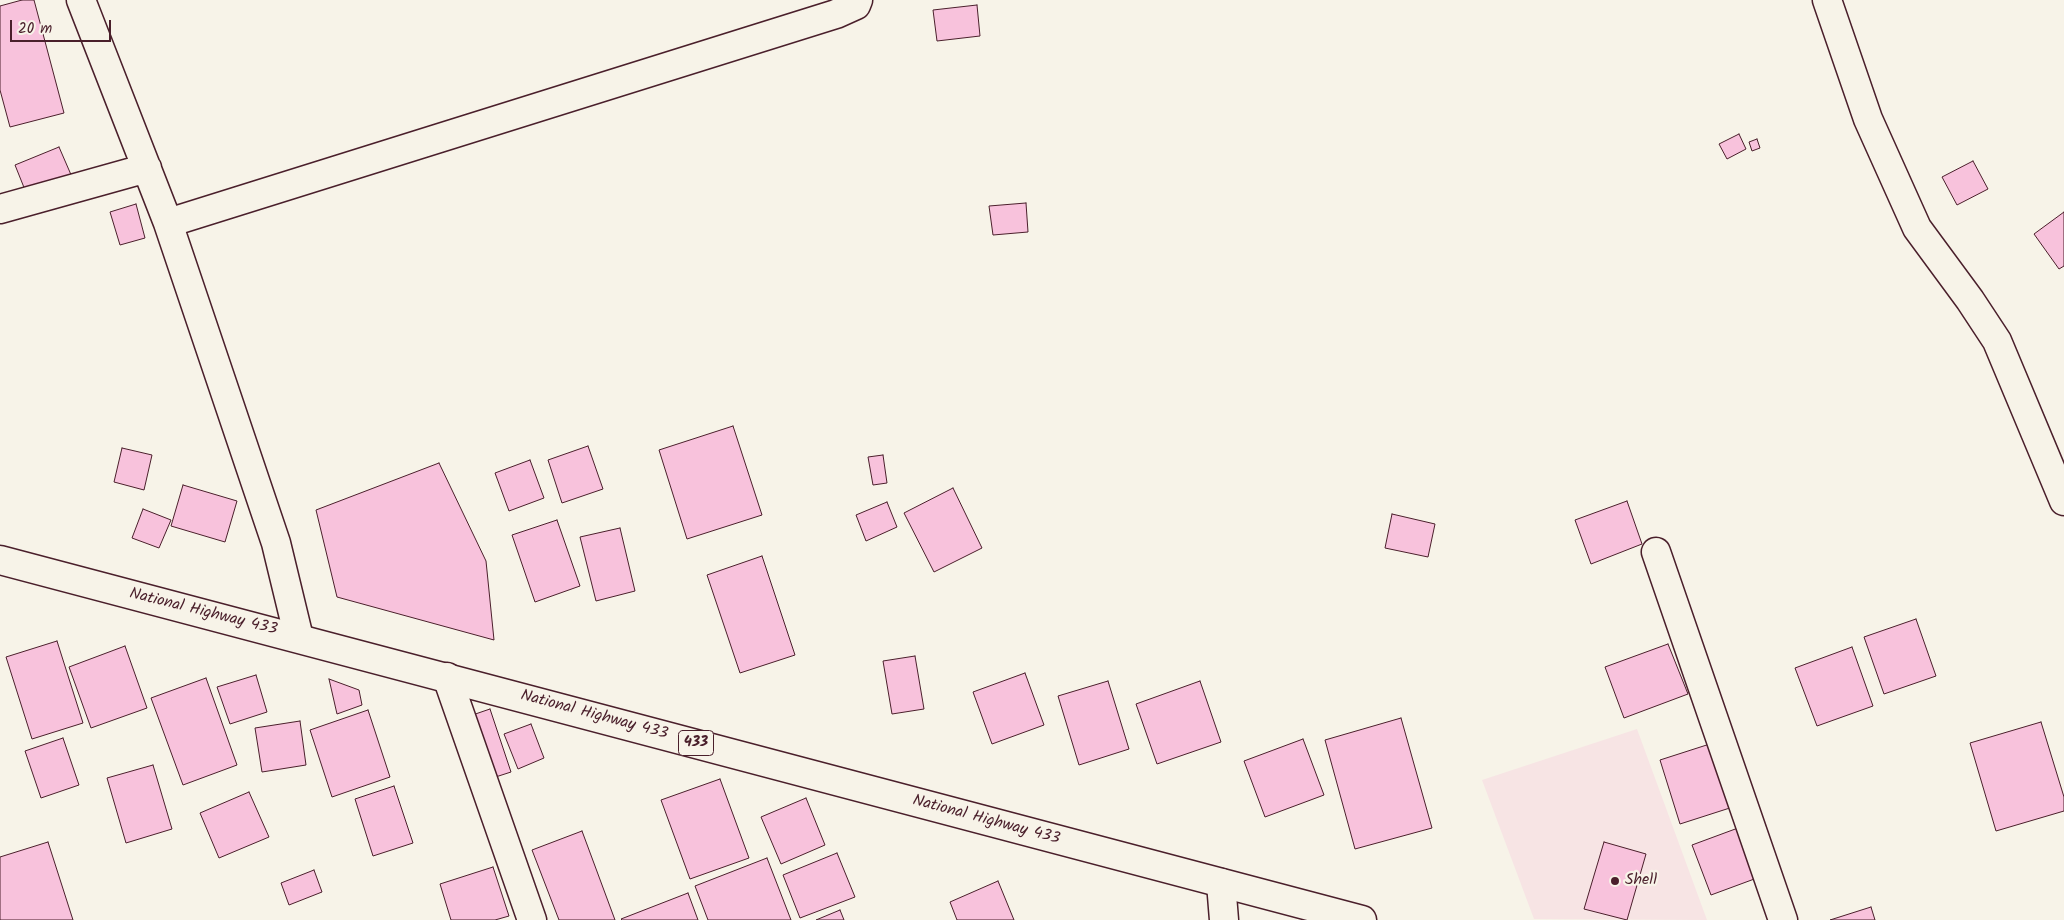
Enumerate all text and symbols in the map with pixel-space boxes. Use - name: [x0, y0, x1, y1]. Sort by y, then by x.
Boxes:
- scale bar: [12, 10, 114, 42]
- text: 20 m: [18, 17, 52, 41]
- street label: National Highway 433: [127, 585, 279, 641]
- street label: National Highway 433: [518, 687, 670, 745]
- road number: 433: [678, 730, 714, 756]
- street label: National Highway 433: [910, 792, 1062, 850]
- place label: Shell: [1625, 871, 1657, 891]
- marker: Shell: [1609, 875, 1621, 887]

